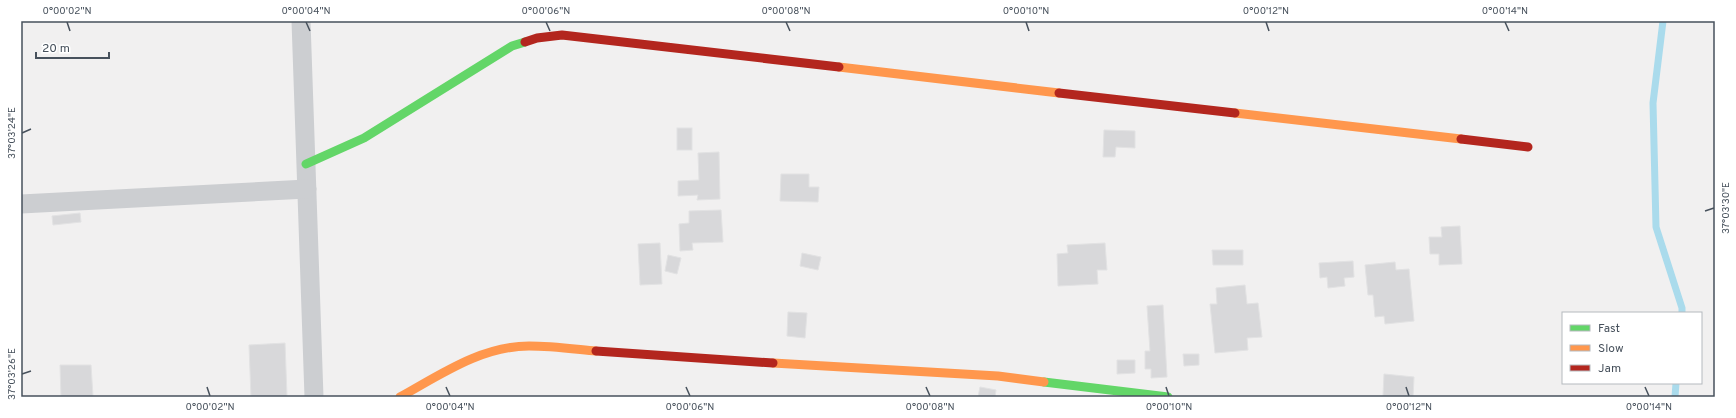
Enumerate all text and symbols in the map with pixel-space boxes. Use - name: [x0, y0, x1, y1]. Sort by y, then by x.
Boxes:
- text: 0°00'02"N: [42, 5, 92, 18]
- text: 0°00'04"N: [281, 5, 331, 18]
- text: 0°00'06"N: [522, 5, 570, 18]
- text: 0°00'08"N: [761, 5, 811, 18]
- text: 0°00'10"N: [1003, 5, 1049, 18]
- text: 0°00'12"N: [1243, 5, 1289, 18]
- text: 0°00'14"N: [1482, 5, 1528, 18]
- scale bar: [36, 34, 109, 60]
- text: 20 m: [42, 41, 70, 57]
- text: 37°03'24"E: [6, 107, 19, 159]
- text: 37°03'30"E: [1720, 182, 1733, 234]
- legend: [1562, 312, 1702, 384]
- text: Fast: [1598, 321, 1620, 337]
- text: Slow: [1598, 341, 1624, 357]
- text: 37°03'26"E: [6, 348, 19, 400]
- text: Jam: [1598, 361, 1621, 377]
- text: 0°00'02"N: [185, 401, 235, 414]
- text: 0°00'04"N: [425, 401, 475, 414]
- text: 0°00'06"N: [666, 401, 714, 414]
- text: 0°00'08"N: [905, 401, 955, 414]
- text: 0°00'10"N: [1146, 401, 1192, 414]
- text: 0°00'12"N: [1386, 401, 1432, 414]
- text: 0°00'14"N: [1626, 401, 1672, 414]

